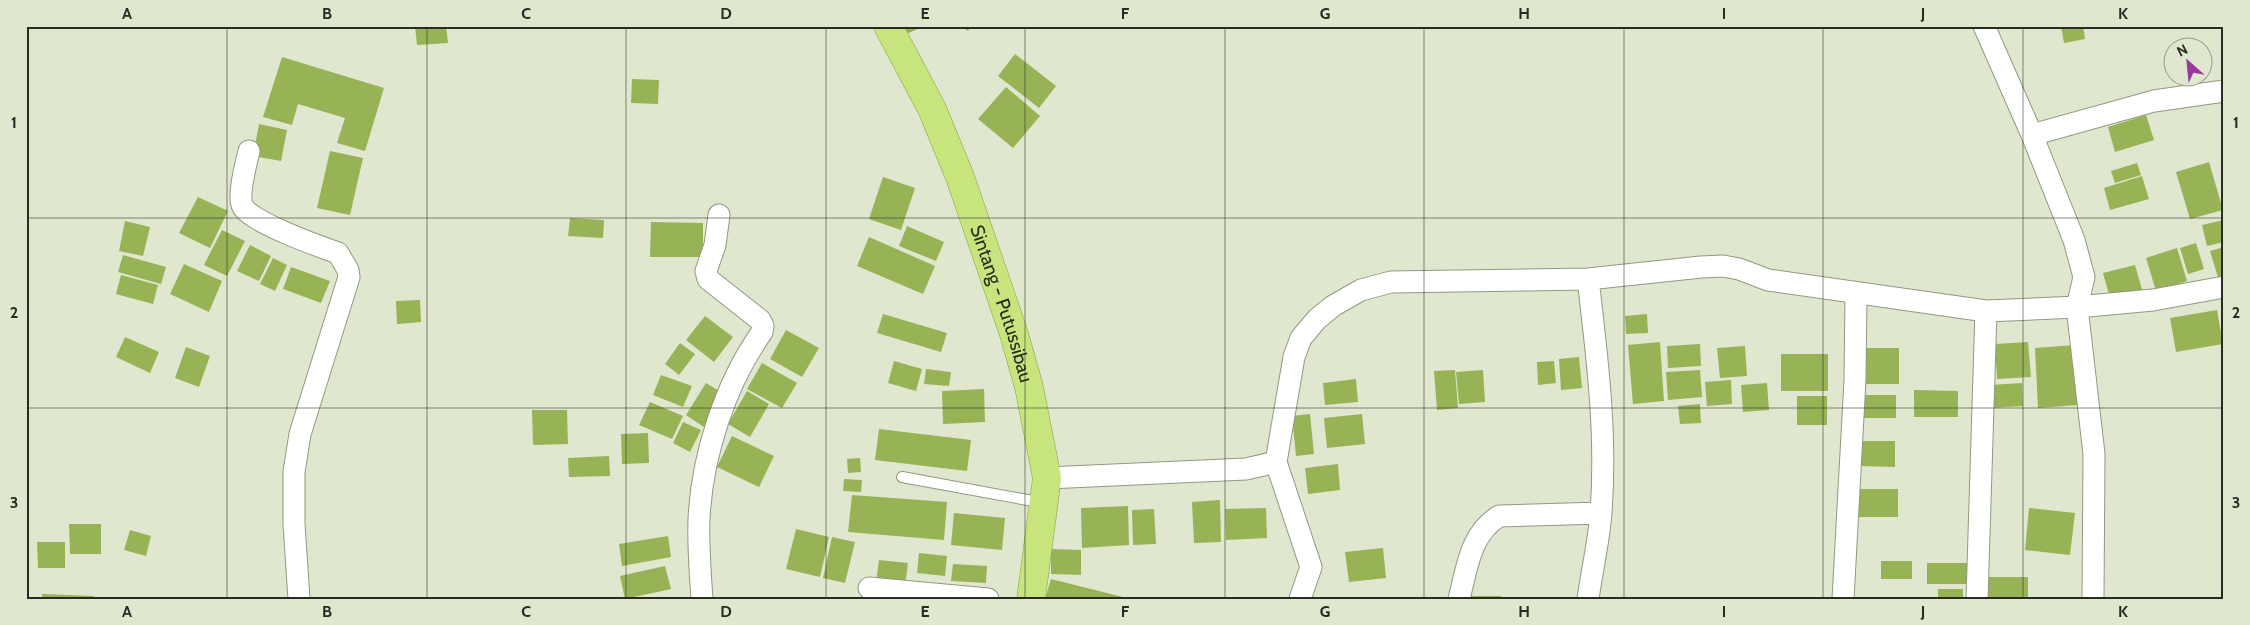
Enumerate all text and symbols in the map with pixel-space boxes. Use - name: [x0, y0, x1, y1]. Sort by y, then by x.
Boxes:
- text: A: [122, 4, 132, 23]
- text: B: [322, 4, 332, 23]
- text: C: [521, 4, 531, 23]
- text: D: [720, 4, 732, 23]
- text: E: [920, 4, 930, 23]
- text: F: [1121, 4, 1130, 23]
- text: G: [1320, 4, 1330, 23]
- text: H: [1518, 4, 1530, 23]
- text: I: [1722, 4, 1726, 23]
- text: J: [1920, 4, 1925, 23]
- text: K: [2118, 4, 2128, 23]
- north arrow: [2162, 38, 2212, 88]
- text: N: [2174, 40, 2191, 61]
- text: 1: [11, 113, 17, 132]
- text: 1: [2233, 113, 2239, 132]
- street label: Sintang - Putussibau: [966, 222, 1039, 385]
- text: 2: [10, 303, 18, 322]
- text: 2: [2232, 303, 2240, 322]
- text: 3: [10, 493, 18, 512]
- text: 3: [2232, 493, 2240, 512]
- text: A: [122, 602, 132, 621]
- text: B: [322, 602, 332, 621]
- text: C: [521, 602, 531, 621]
- text: D: [720, 602, 732, 621]
- text: E: [920, 602, 930, 621]
- text: F: [1121, 602, 1130, 621]
- text: G: [1320, 602, 1330, 621]
- text: H: [1518, 602, 1530, 621]
- text: I: [1722, 602, 1726, 621]
- text: J: [1920, 602, 1925, 621]
- text: K: [2118, 602, 2128, 621]

